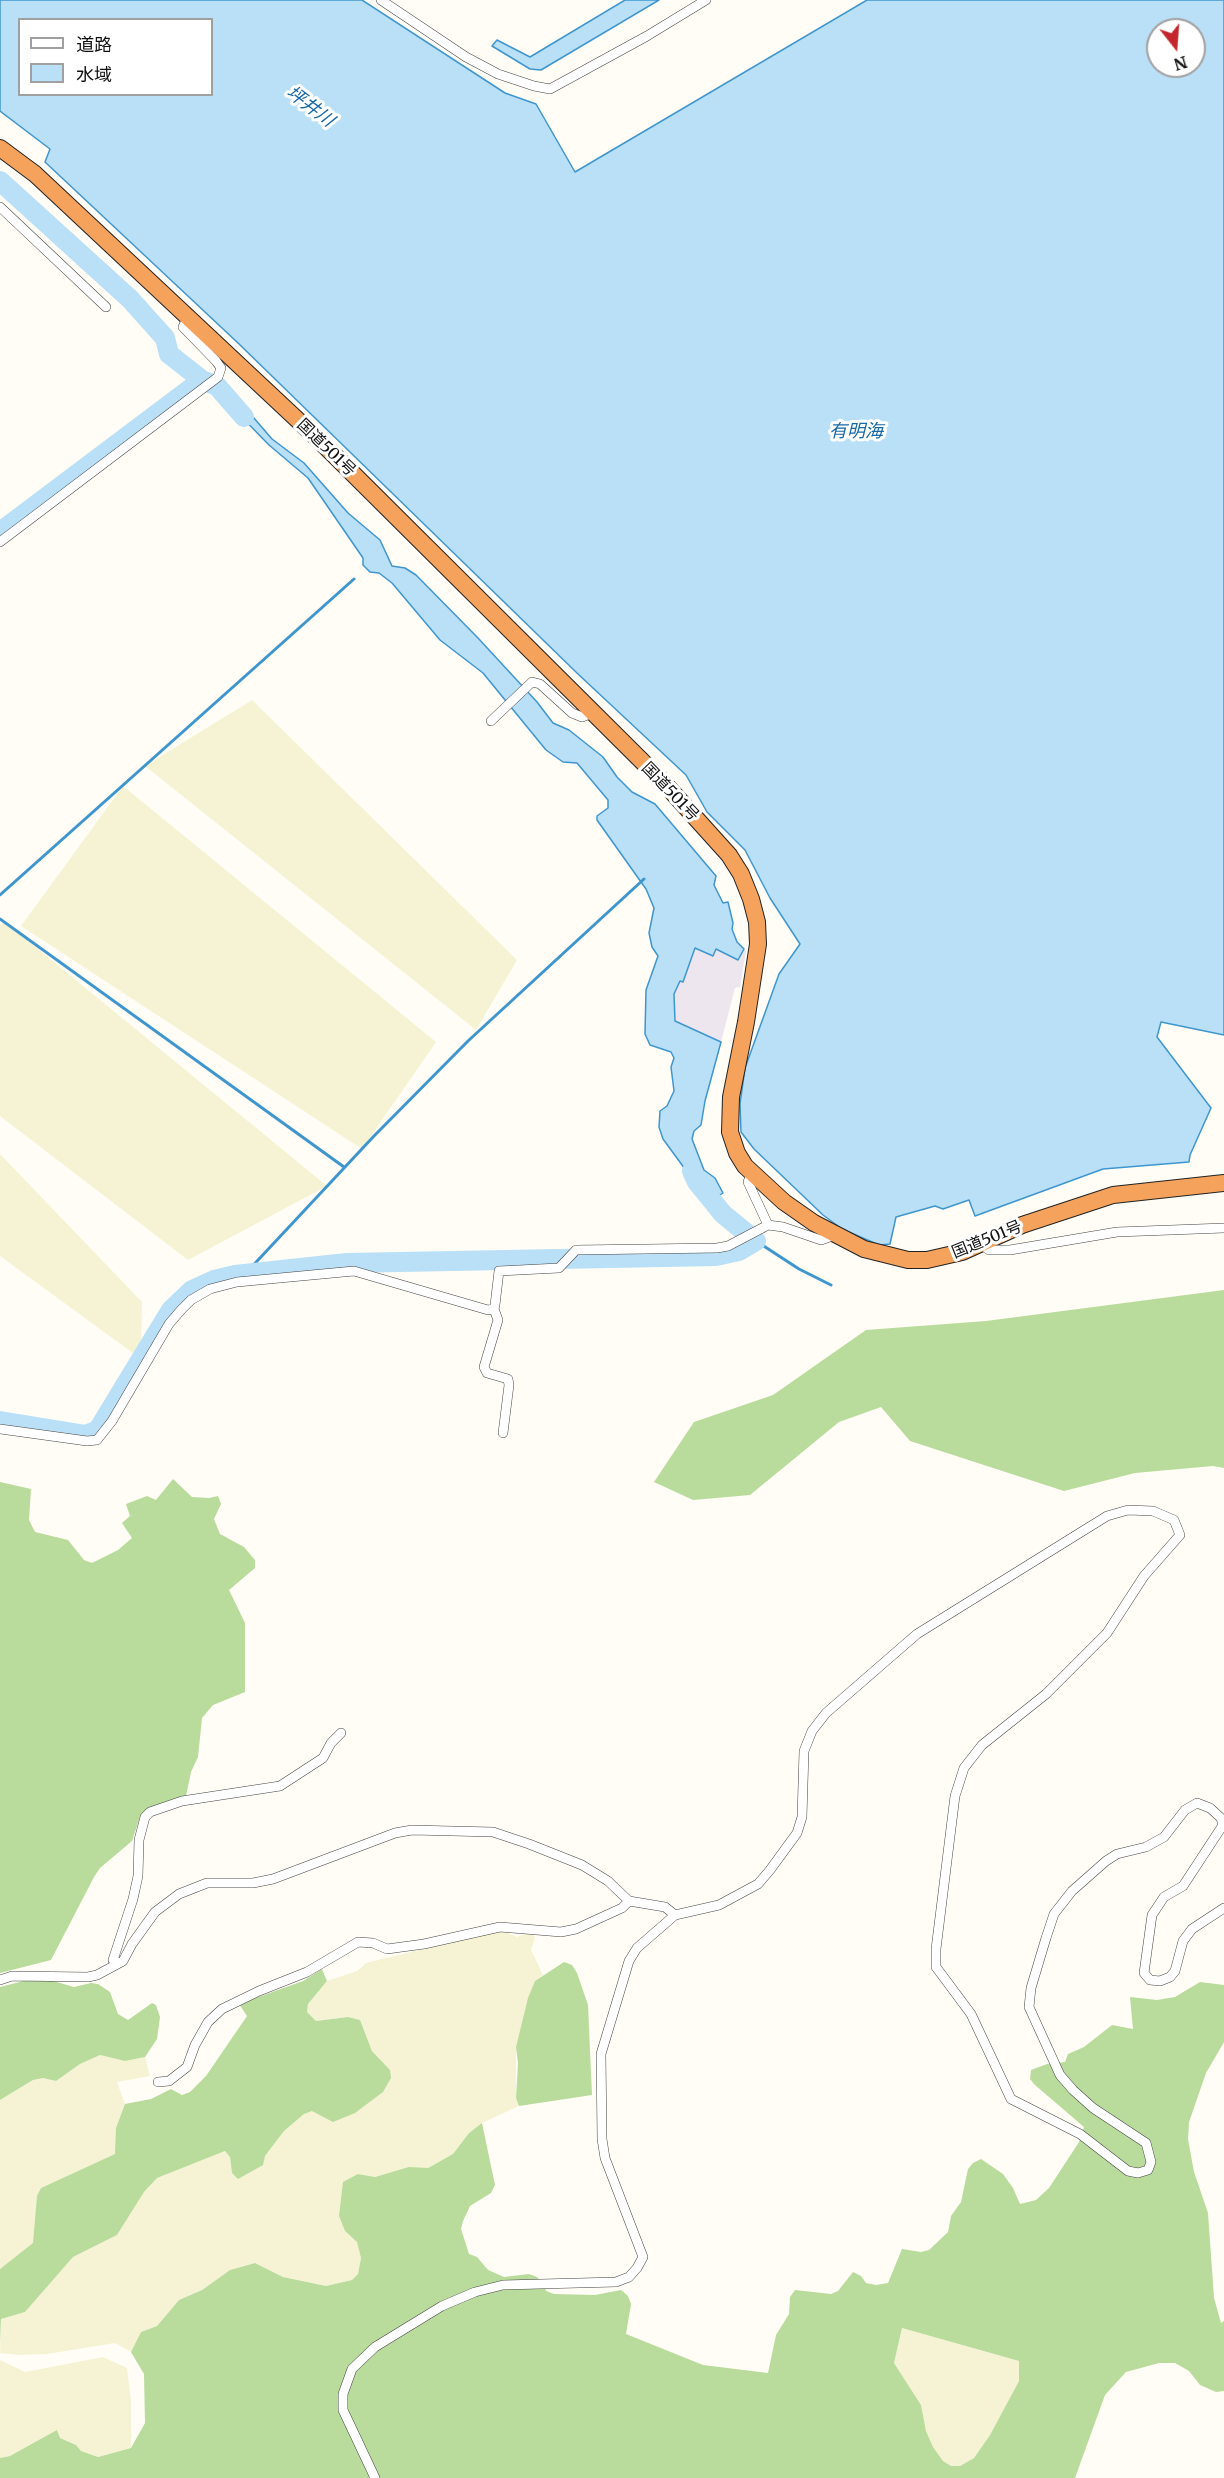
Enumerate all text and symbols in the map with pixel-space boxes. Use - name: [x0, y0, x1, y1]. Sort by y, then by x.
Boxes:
- legend: [18, 18, 213, 96]
- north arrow: [1146, 18, 1206, 78]
- text: 道路: [76, 33, 112, 56]
- text: N: [1172, 52, 1190, 75]
- text: 水域: [76, 63, 112, 86]
- water label: 坪井川: [282, 82, 338, 132]
- street label: 国道501号: [293, 415, 359, 481]
- water label: 有明海: [829, 421, 883, 443]
- street label: 国道501号: [637, 759, 703, 825]
- street label: 国道501号: [949, 1217, 1025, 1263]

